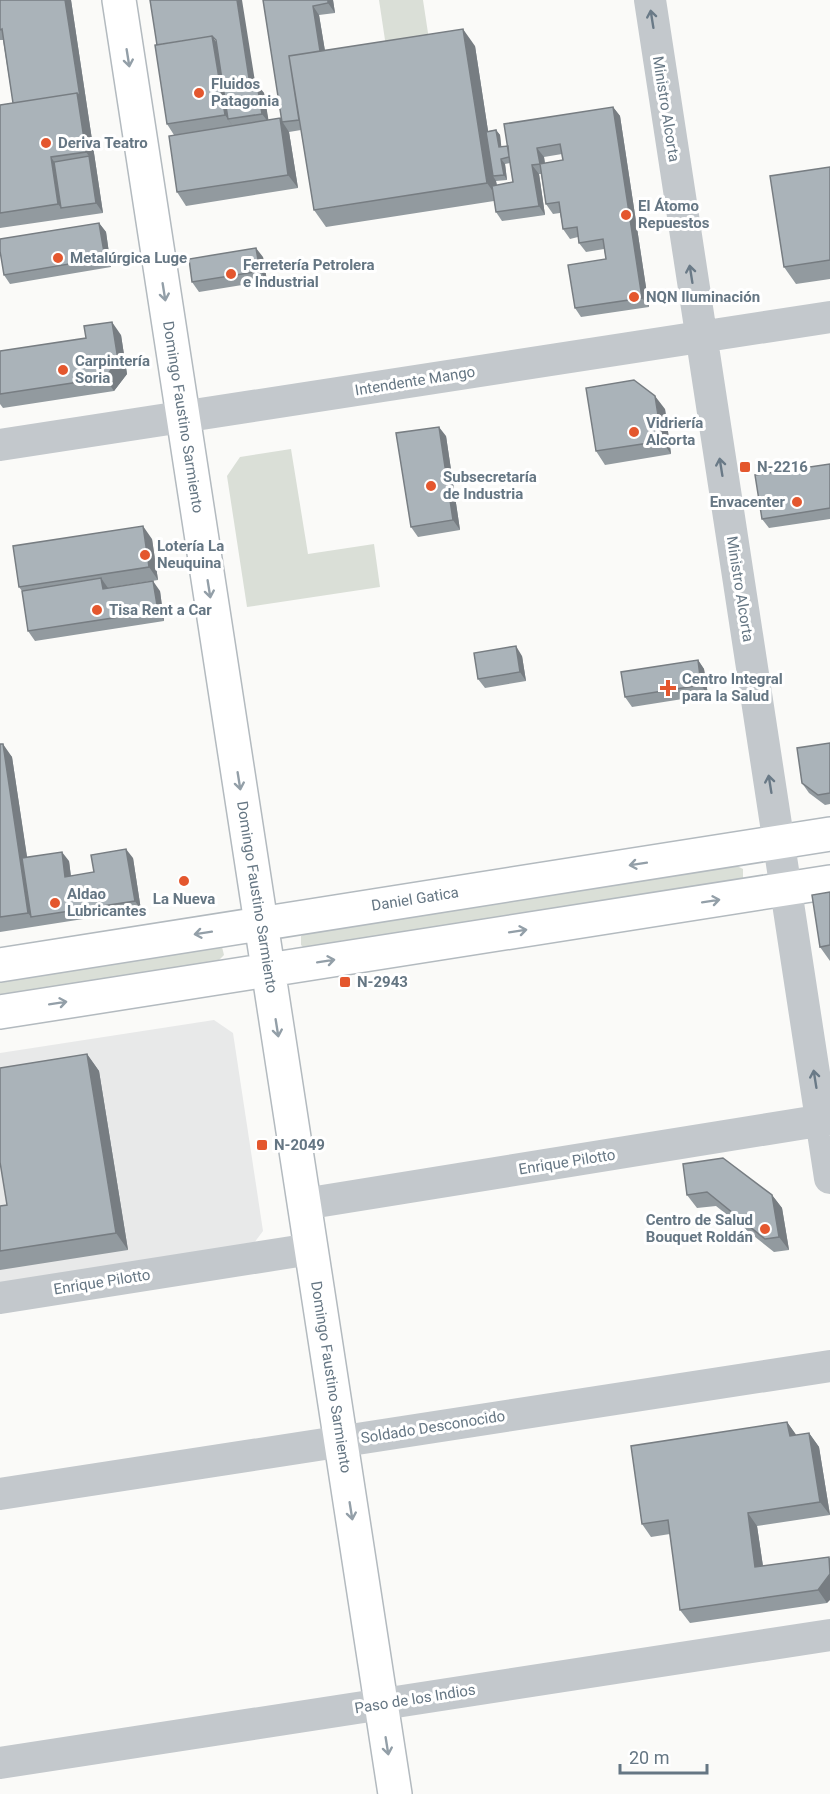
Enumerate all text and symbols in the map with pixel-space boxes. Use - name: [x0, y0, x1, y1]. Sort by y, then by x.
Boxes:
- one-way arrow: [647, 10, 658, 30]
- one-way arrow: [122, 47, 133, 67]
- street label: Ministro Alcorta: [649, 55, 683, 163]
- place label: Fluidos Patagonia: [211, 75, 279, 110]
- marker: Fluidos Patagonia: [192, 86, 206, 100]
- place label: Deriva Teatro: [58, 134, 148, 152]
- marker: Deriva Teatro: [39, 136, 53, 150]
- place label: El Átomo Repuestos: [638, 197, 710, 232]
- marker: El Átomo Repuestos: [619, 208, 633, 222]
- place label: Metalúrgica Luge: [70, 249, 187, 267]
- marker: Metalúrgica Luge: [51, 251, 65, 265]
- place label: Ferretería Petrolera e Industrial: [243, 256, 374, 291]
- one-way arrow: [686, 265, 697, 285]
- marker: Ferretería Petrolera e Industrial: [224, 267, 238, 281]
- one-way arrow: [158, 282, 169, 301]
- place label: NQN Iluminación: [646, 288, 760, 306]
- marker: NQN Iluminación: [627, 290, 641, 304]
- street label: Domingo Faustino Sarmiento: [159, 320, 207, 514]
- place label: Carpintería Soria: [75, 352, 150, 387]
- marker: Carpintería Soria: [56, 363, 70, 377]
- street label: Intendente Mango: [354, 363, 476, 399]
- place label: Vidriería Alcorta: [646, 414, 703, 449]
- marker: Vidriería Alcorta: [627, 425, 641, 439]
- one-way arrow: [715, 458, 726, 477]
- place label: N-2216: [757, 458, 808, 476]
- marker: N-2216: [738, 460, 752, 474]
- place label: Subsecretaría de Industria: [443, 468, 537, 503]
- marker: Subsecretaría de Industria: [424, 479, 438, 493]
- place label: Envacenter: [710, 493, 785, 511]
- marker: Envacenter: [790, 495, 804, 509]
- street label: Ministro Alcorta: [723, 535, 757, 643]
- place label: Lotería La Neuquina: [157, 537, 224, 572]
- marker: Lotería La Neuquina: [138, 548, 152, 562]
- one-way arrow: [204, 578, 215, 598]
- place label: Tisa Rent a Car: [109, 601, 212, 619]
- marker: Tisa Rent a Car: [90, 603, 104, 617]
- place label: Centro Integral para la Salud: [682, 670, 783, 705]
- marker: Centro Integral para la Salud: [659, 679, 677, 697]
- one-way arrow: [234, 771, 245, 791]
- one-way arrow: [764, 775, 775, 795]
- street label: Domingo Faustino Sarmiento: [233, 800, 281, 994]
- one-way arrow: [628, 859, 648, 870]
- marker: La Nueva: [177, 874, 191, 888]
- street label: Daniel Gatica: [370, 883, 460, 915]
- place label: Aldao Lubricantes: [67, 885, 147, 920]
- place label: La Nueva: [153, 890, 215, 908]
- one-way arrow: [701, 895, 720, 906]
- marker: Aldao Lubricantes: [48, 896, 62, 910]
- one-way arrow: [508, 925, 528, 936]
- one-way arrow: [194, 927, 214, 938]
- one-way arrow: [315, 955, 335, 966]
- place label: N-2943: [357, 973, 408, 991]
- marker: N-2943: [338, 975, 352, 989]
- one-way arrow: [47, 998, 67, 1009]
- one-way arrow: [272, 1018, 283, 1037]
- one-way arrow: [809, 1069, 820, 1089]
- place label: N-2049: [274, 1136, 325, 1154]
- marker: N-2049: [255, 1138, 269, 1152]
- street label: Enrique Pilotto: [517, 1145, 617, 1179]
- place label: Centro de Salud Bouquet Roldán: [646, 1211, 753, 1246]
- marker: Centro de Salud Bouquet Roldán: [758, 1222, 772, 1236]
- street label: Enrique Pilotto: [52, 1265, 152, 1299]
- street label: Domingo Faustino Sarmiento: [307, 1280, 355, 1474]
- street label: Soldado Desconocido: [360, 1407, 506, 1447]
- one-way arrow: [346, 1501, 357, 1521]
- street label: Paso de los Indios: [353, 1681, 477, 1717]
- one-way arrow: [382, 1735, 393, 1755]
- scale bar: [620, 1737, 707, 1775]
- text: 20 m: [629, 1747, 669, 1768]

